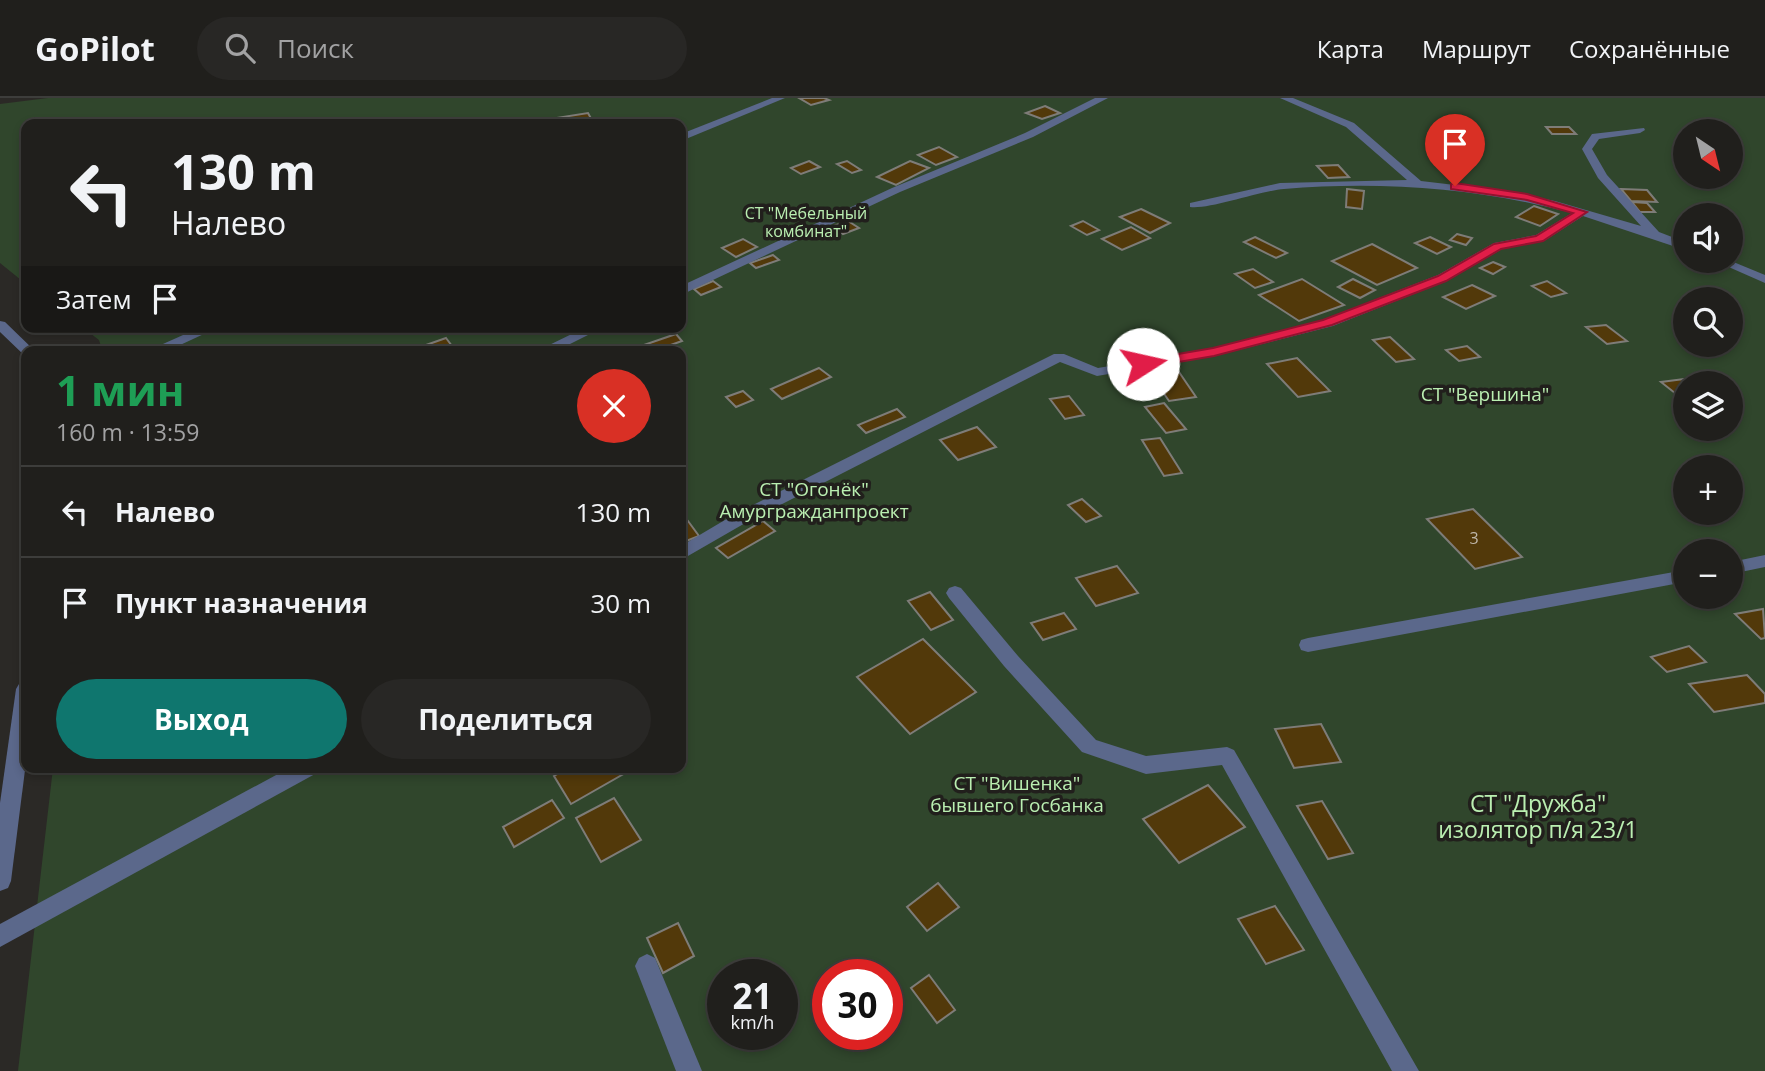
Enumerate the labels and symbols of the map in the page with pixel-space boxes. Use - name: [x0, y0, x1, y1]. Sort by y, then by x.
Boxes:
- pin: [1425, 114, 1485, 186]
- north arrow: [1673, 119, 1743, 189]
- park label: СТ "Мебельный комбинат": [745, 202, 867, 242]
- position arrow: [1106, 327, 1180, 401]
- park label: СТ "Вершина": [1421, 381, 1549, 407]
- park label: СТ "Огонёк" Амургражданпроект: [719, 476, 909, 524]
- house number: 3: [1469, 527, 1479, 549]
- park label: СТ "Вишенка" бывшего Госбанка: [930, 770, 1104, 818]
- park label: СТ "Дружба" изолятор п/я 23/1: [1438, 787, 1638, 845]
- speed limit sign: 30: [812, 959, 903, 1050]

